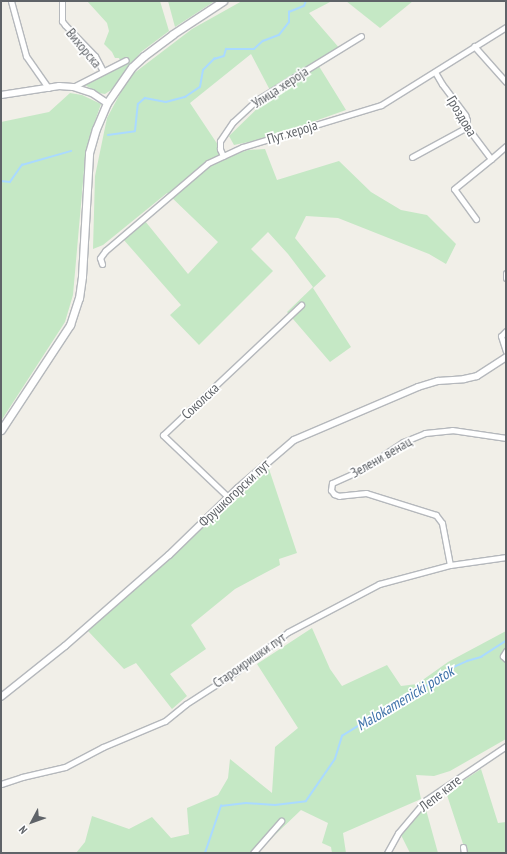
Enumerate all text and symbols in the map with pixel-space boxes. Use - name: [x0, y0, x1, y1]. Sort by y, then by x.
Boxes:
- street label: Вихорска: [63, 25, 105, 71]
- street label: Улица хероја: [249, 63, 311, 111]
- street label: Гроздова: [443, 93, 481, 139]
- street label: Пут хероја: [265, 116, 319, 148]
- street label: Соколска: [178, 379, 222, 423]
- street label: Зелени венац: [348, 433, 414, 481]
- street label: Фрушкогорски пут: [195, 456, 273, 530]
- street label: Староиришки пут: [209, 629, 289, 691]
- water label: Malokamenicki potok: [353, 662, 457, 734]
- street label: Лепе кате: [416, 771, 464, 815]
- north arrow: [12, 802, 52, 842]
- text: N: [16, 823, 30, 837]

